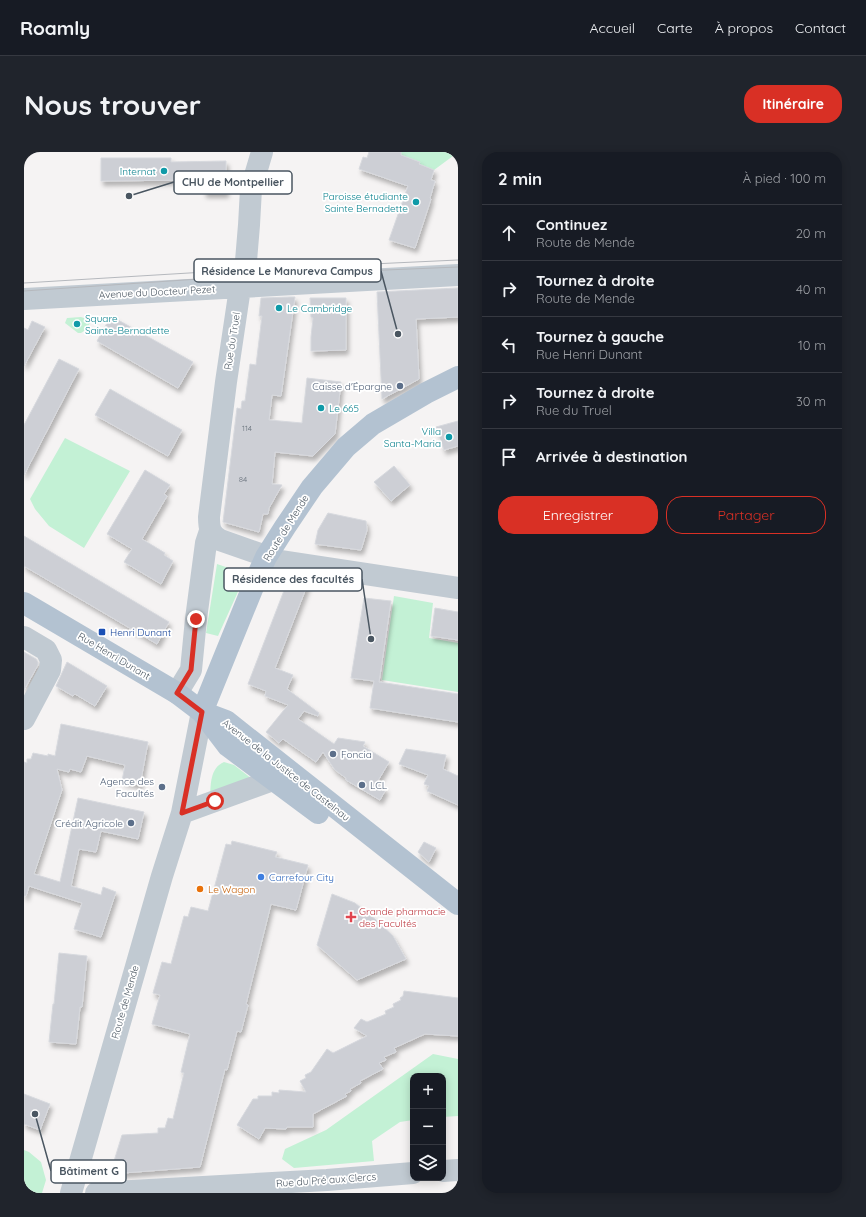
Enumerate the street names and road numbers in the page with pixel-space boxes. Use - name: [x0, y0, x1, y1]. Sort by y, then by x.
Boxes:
- street label: Avenue du Docteur Pezet: [98, 282, 216, 302]
- street label: Rue du Truel: [221, 311, 243, 371]
- street label: Route de Mende: [260, 492, 312, 564]
- street label: Rue Henri Dunant: [76, 629, 153, 683]
- street label: Avenue de la Justice de Castelnau: [220, 716, 352, 824]
- street label: Route de Mende: [108, 963, 142, 1040]
- street label: Rue du Pré aux Clercs: [275, 1170, 377, 1190]

